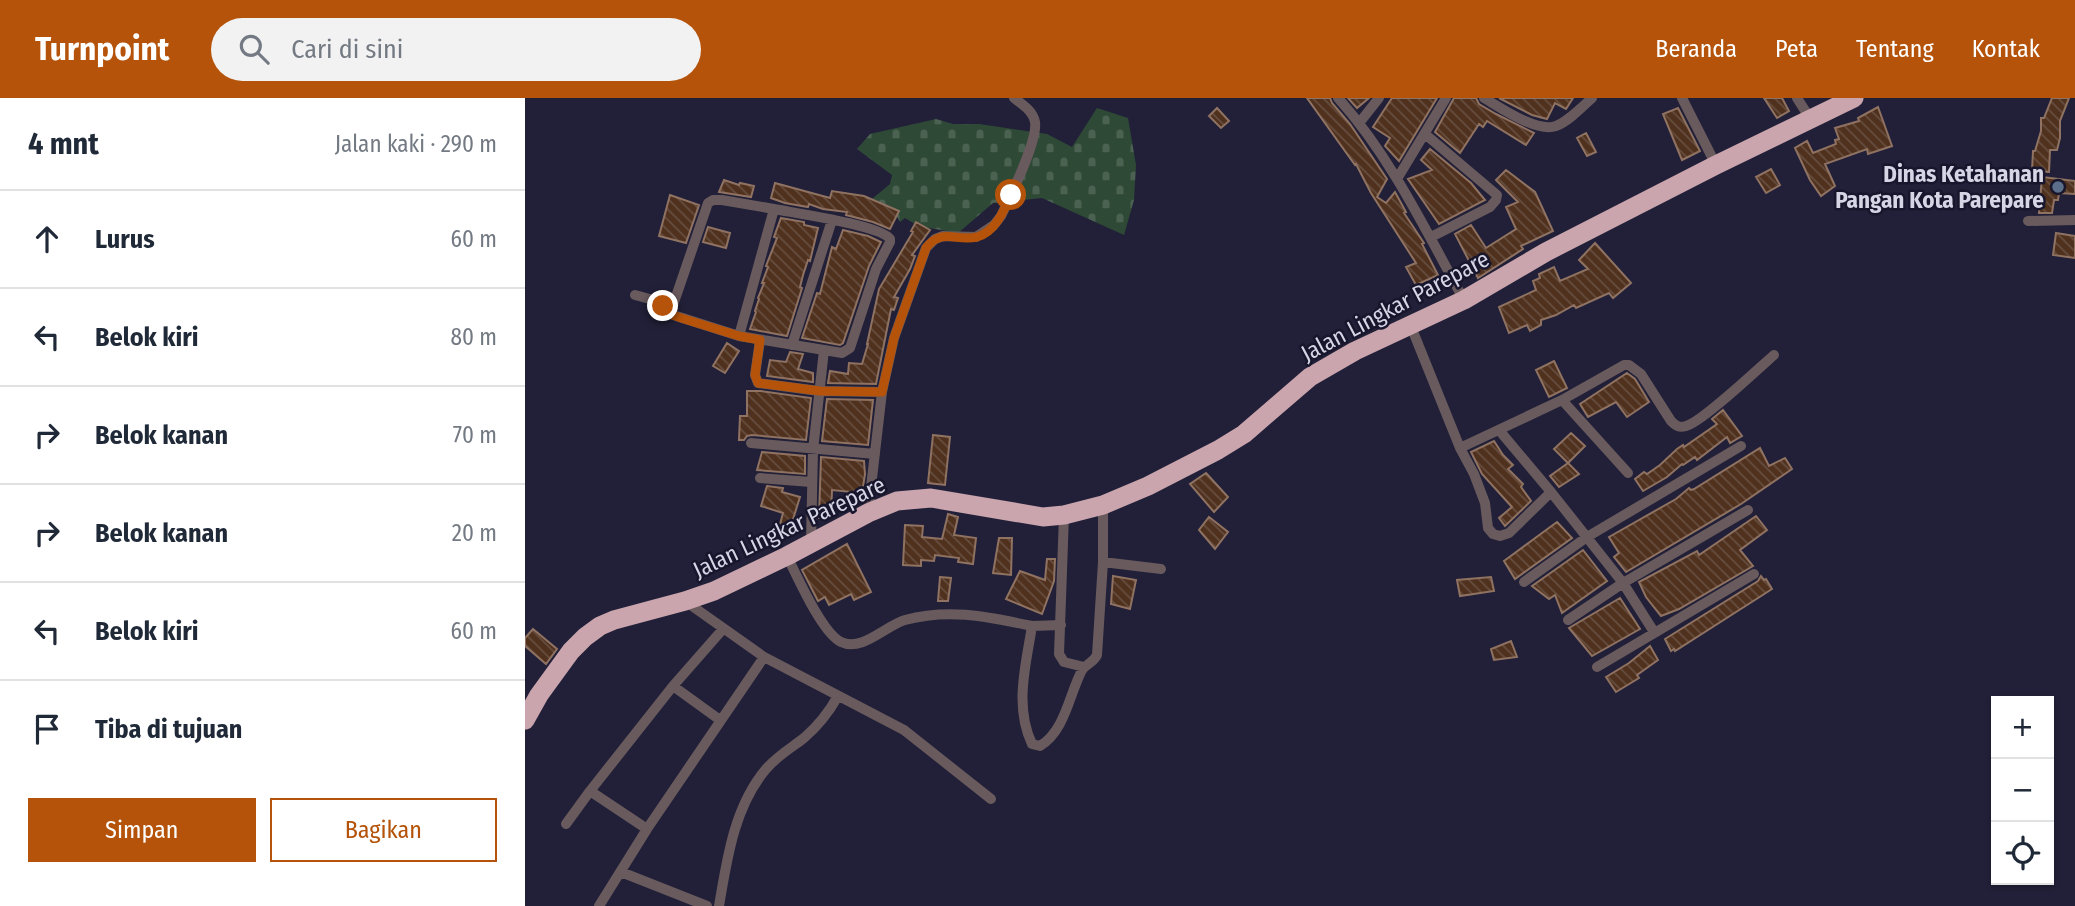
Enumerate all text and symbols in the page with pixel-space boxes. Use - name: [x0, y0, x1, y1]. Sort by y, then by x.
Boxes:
- search box: [211, 18, 701, 81]
- text: Turnpoint: [35, 29, 169, 69]
- icon: search: [235, 30, 273, 68]
- text: Cari di sini: [291, 34, 403, 65]
- text: Beranda: [1655, 35, 1737, 63]
- text: Peta: [1775, 35, 1818, 63]
- text: Tentang: [1856, 35, 1934, 63]
- text: Kontak: [1972, 35, 2040, 63]
- text: 4 mnt: [28, 126, 99, 162]
- text: Jalan kaki · 290 m: [335, 130, 497, 158]
- place label: Dinas Ketahanan Pangan Kota Parepare: [1835, 160, 2044, 214]
- route start: [995, 179, 1026, 210]
- marker: Dinas Ketahanan Pangan Kota Parepare: [2050, 179, 2066, 195]
- icon: ahead: [28, 220, 66, 258]
- text: Lurus: [95, 224, 155, 255]
- text: 60 m: [451, 225, 497, 253]
- street label: Jalan Lingkar Parepare: [1296, 245, 1494, 367]
- route end: [647, 290, 678, 321]
- icon: left: [28, 318, 66, 356]
- text: Belok kiri: [95, 322, 198, 353]
- text: 80 m: [450, 323, 497, 351]
- icon: right: [28, 416, 66, 454]
- text: Belok kanan: [95, 420, 228, 451]
- text: 70 m: [453, 421, 497, 449]
- street label: Jalan Lingkar Parepare: [688, 470, 890, 584]
- icon: right: [28, 514, 66, 552]
- text: Belok kanan: [95, 518, 228, 549]
- text: 20 m: [452, 519, 497, 547]
- icon: left: [28, 612, 66, 650]
- text: Belok kiri: [95, 616, 198, 647]
- text: 60 m: [451, 617, 497, 645]
- map controls: [1991, 696, 2054, 885]
- button: +: [1991, 696, 2054, 759]
- icon: arrive: [28, 710, 66, 748]
- text: Tiba di tujuan: [95, 714, 242, 745]
- button: −: [1991, 759, 2054, 822]
- button: Simpan: [28, 798, 256, 862]
- button: Bagikan: [270, 798, 497, 862]
- button: locate: [1991, 822, 2054, 885]

